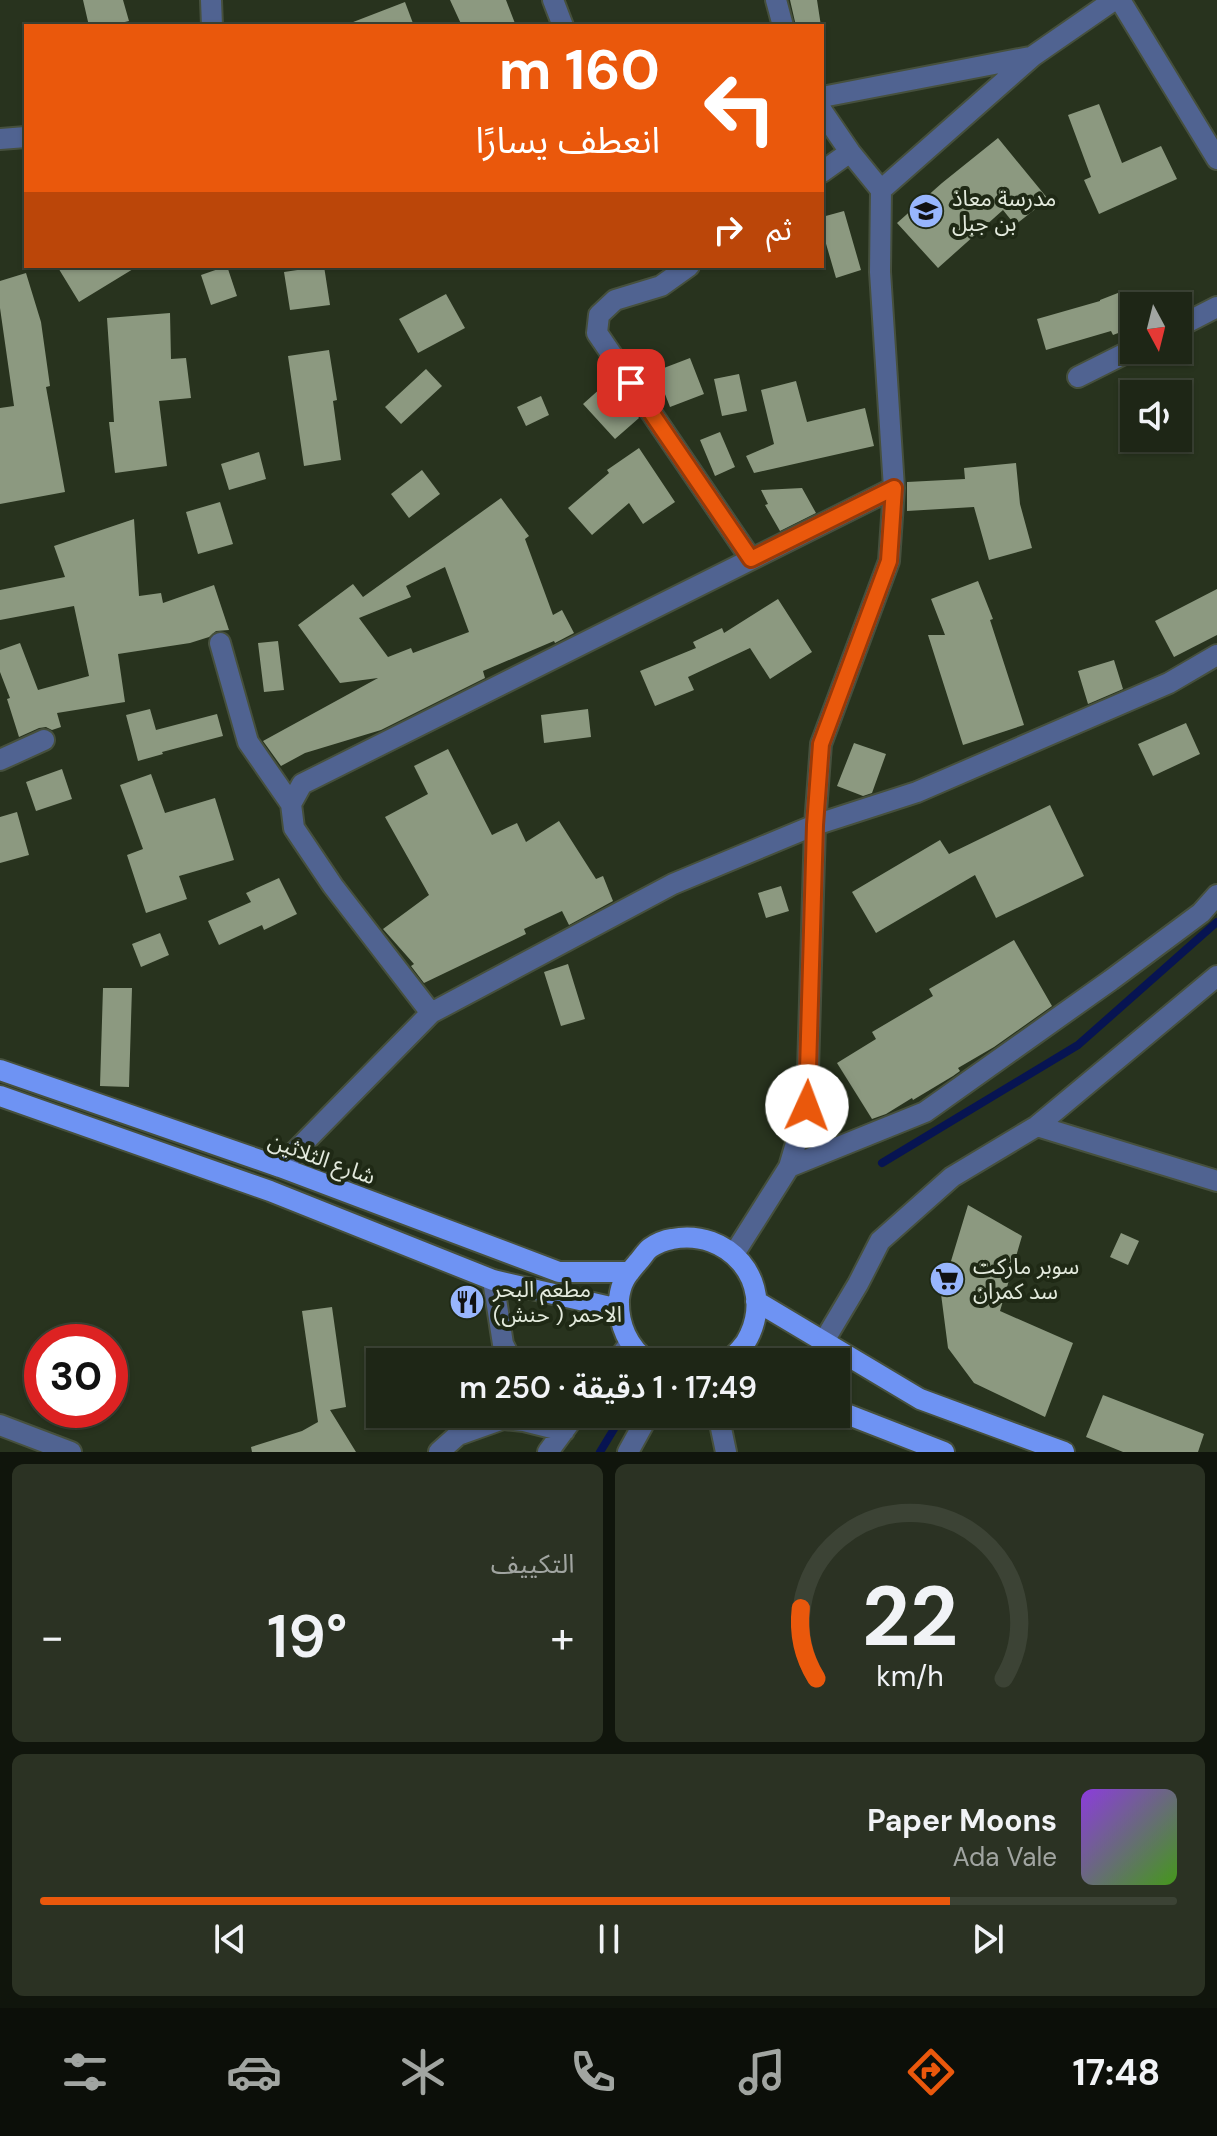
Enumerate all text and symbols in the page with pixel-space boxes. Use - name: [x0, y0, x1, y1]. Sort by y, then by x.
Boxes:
- text: 160 m: [499, 33, 660, 106]
- icon: left: [688, 56, 792, 160]
- text: انعطف يسارًا: [476, 117, 660, 164]
- place label: مدرسة معاذ بن جبل: [952, 184, 1056, 238]
- school or university icon: مدرسة معاذ بن جبل: [907, 192, 945, 230]
- icon: right: [706, 208, 750, 252]
- text: ثم: [766, 210, 792, 249]
- north arrow: [1120, 292, 1192, 364]
- map controls: [1120, 292, 1192, 452]
- pin: [597, 349, 665, 417]
- icon: arrive: [609, 361, 653, 405]
- button: sound: [1120, 380, 1192, 452]
- position arrow: [765, 1064, 849, 1148]
- street label: شارع الثلاثين: [264, 1126, 379, 1193]
- place label: سوبر ماركت سد كمران: [973, 1252, 1079, 1306]
- supermarket icon: سوبر ماركت سد كمران: [928, 1260, 966, 1298]
- place label: مطعم البحر الاحمر ( حنش): [492, 1275, 622, 1329]
- restaurant icon: مطعم البحر الاحمر ( حنش): [448, 1283, 486, 1321]
- speed limit sign: 30: [24, 1324, 128, 1428]
- text: 17:49 · 1 دقيقة · 250 m: [459, 1368, 757, 1407]
- text: التكييف: [491, 1547, 575, 1581]
- text: 22: [862, 1562, 958, 1671]
- text: 19°: [267, 1597, 347, 1676]
- text: −: [40, 1608, 64, 1666]
- text: +: [550, 1608, 575, 1666]
- text: km/h: [876, 1658, 944, 1695]
- text: Paper Moons: [867, 1801, 1057, 1840]
- text: Ada Vale: [952, 1840, 1057, 1874]
- icon: previous: [208, 1917, 252, 1961]
- icon: pause: [587, 1917, 631, 1961]
- icon: next: [966, 1917, 1010, 1961]
- icon: filters: [57, 2044, 113, 2100]
- icon: car: [226, 2044, 282, 2100]
- icon: climate: [395, 2044, 451, 2100]
- icon: phone: [565, 2044, 621, 2100]
- icon: music: [734, 2044, 790, 2100]
- icon: directions: [903, 2044, 959, 2100]
- text: 17:48: [1073, 2049, 1160, 2096]

